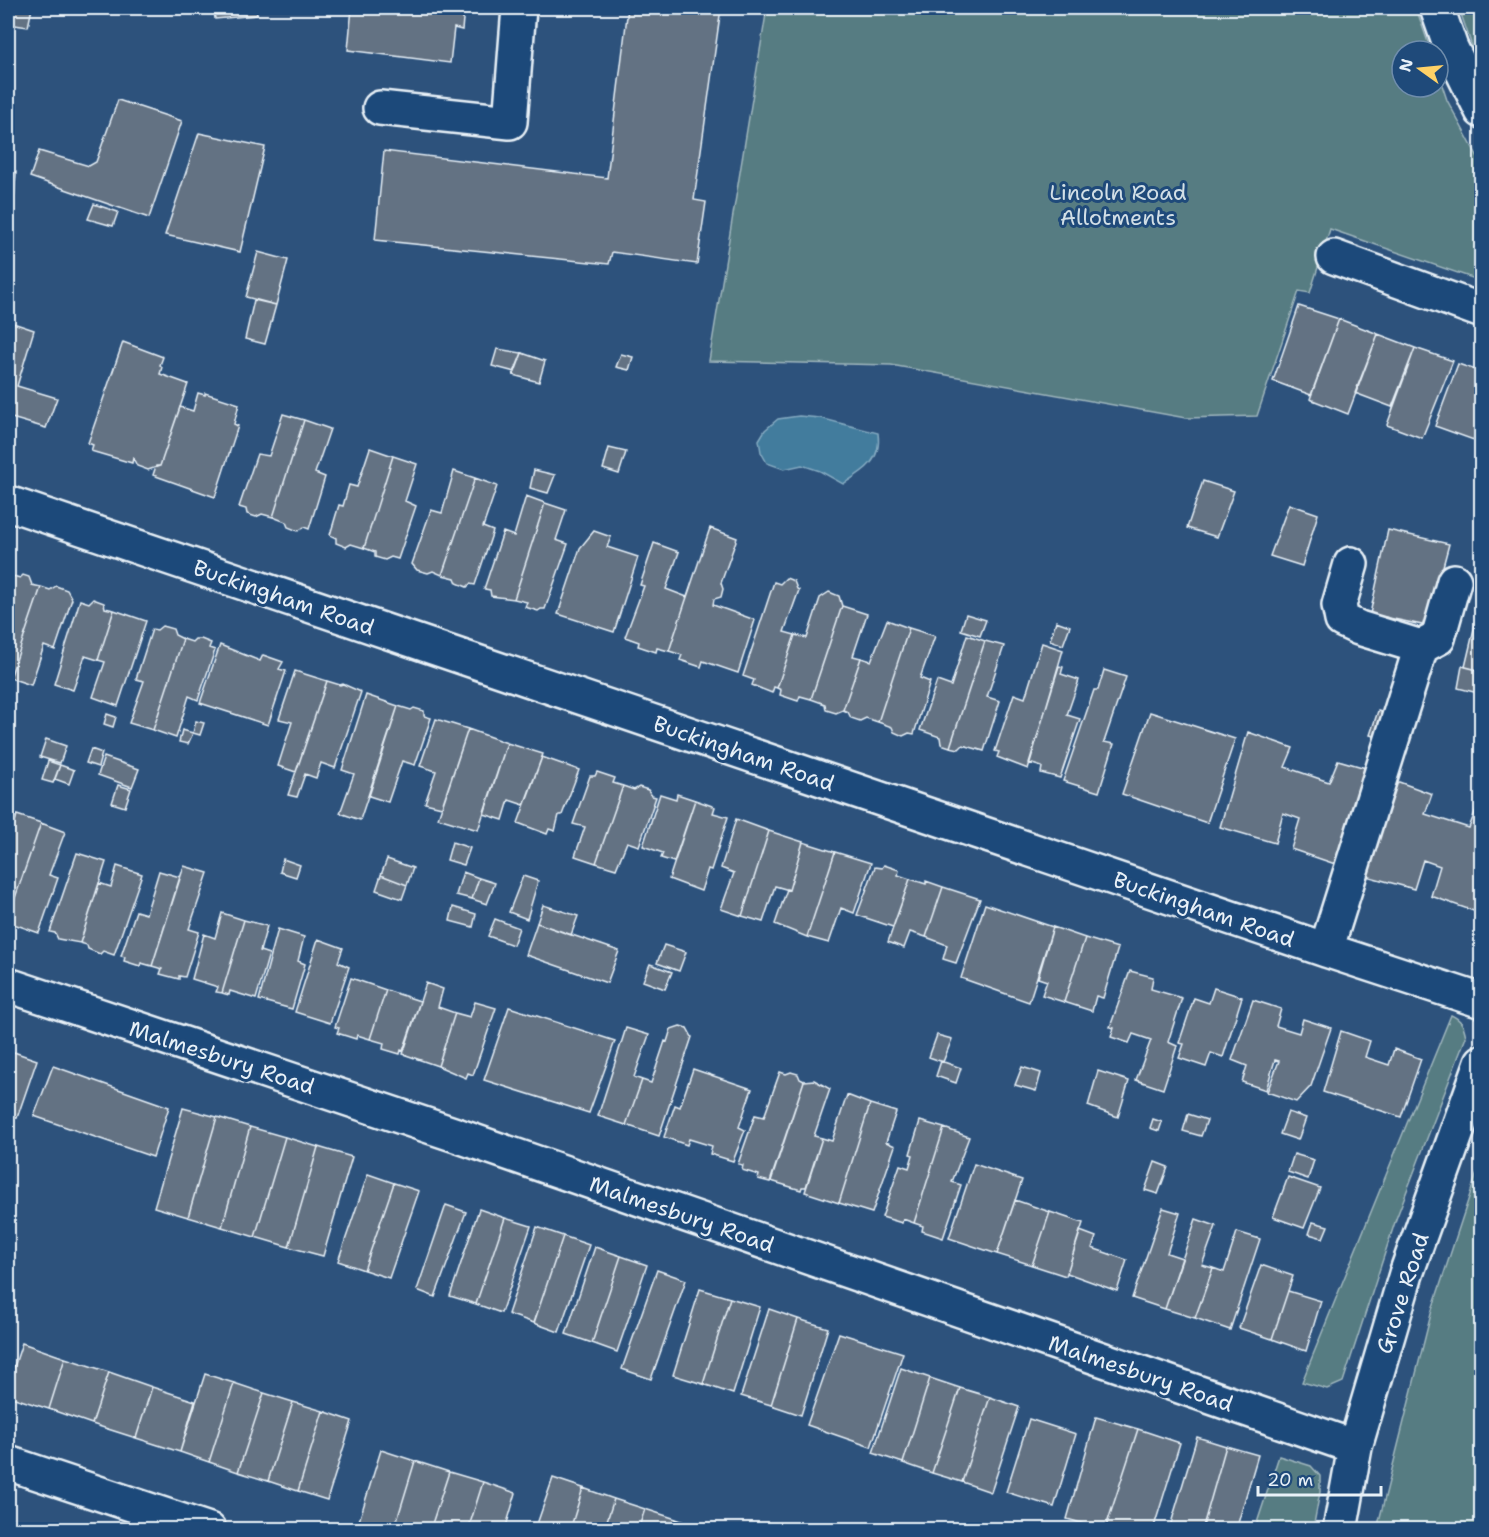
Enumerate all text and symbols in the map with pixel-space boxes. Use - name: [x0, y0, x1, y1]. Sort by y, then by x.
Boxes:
- north arrow: [1390, 39, 1450, 99]
- text: N: [1394, 56, 1418, 74]
- park label: Lincoln Road Allotments: [1049, 178, 1187, 232]
- street label: Buckingham Road: [189, 553, 378, 642]
- street label: Buckingham Road: [649, 709, 838, 798]
- street label: Buckingham Road: [1109, 865, 1298, 954]
- street label: Malmesbury Road: [125, 1014, 318, 1101]
- street label: Malmesbury Road: [586, 1169, 778, 1260]
- street label: Grove Road: [1369, 1229, 1436, 1357]
- street label: Malmesbury Road: [1045, 1328, 1237, 1419]
- scale bar: [1258, 1459, 1381, 1497]
- text: 20 m: [1267, 1468, 1313, 1492]

